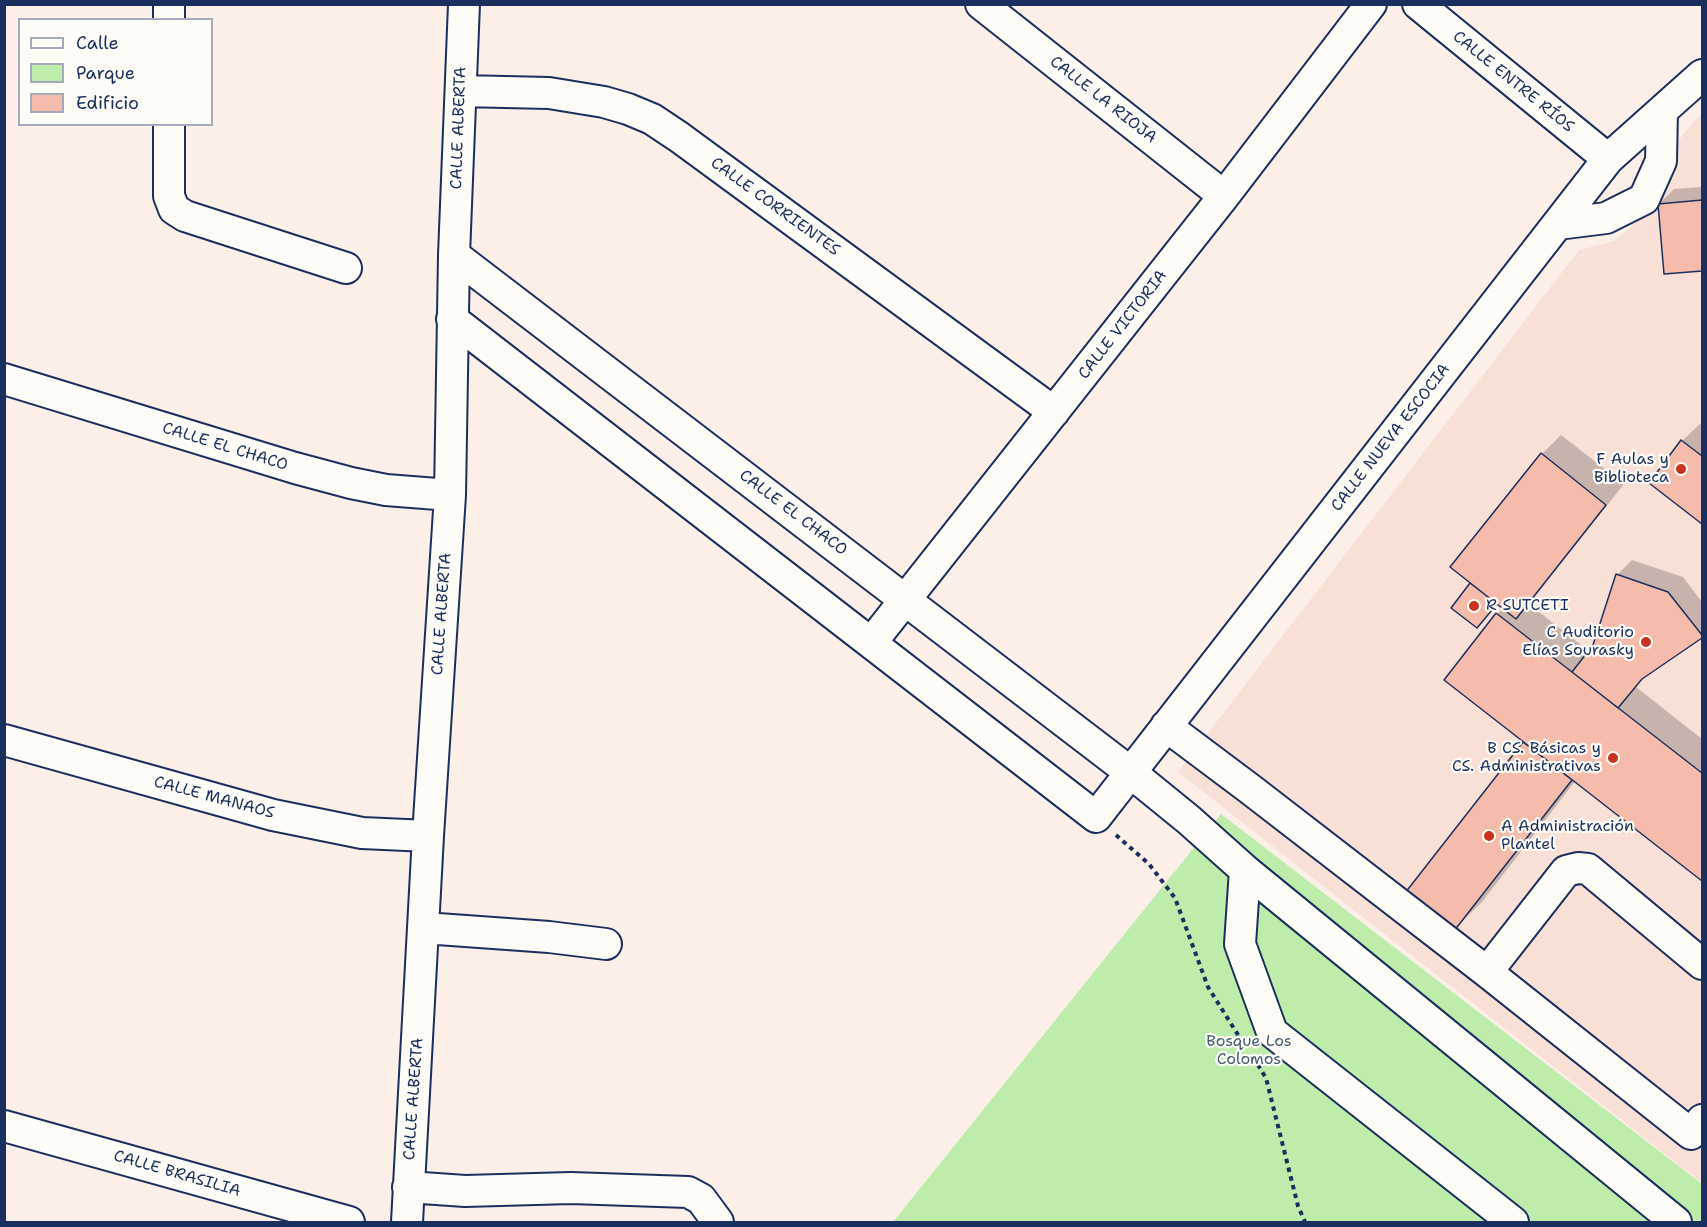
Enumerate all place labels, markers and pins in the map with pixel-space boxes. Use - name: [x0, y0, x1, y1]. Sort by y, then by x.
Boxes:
- place label: F Aulas y Biblioteca: [1594, 450, 1669, 488]
- marker: F Aulas y Biblioteca: [1674, 462, 1688, 476]
- place label: R SUTCETI: [1486, 596, 1569, 616]
- marker: R SUTCETI: [1467, 599, 1481, 613]
- place label: C Auditorio Elías Sourasky: [1522, 623, 1634, 661]
- marker: C Auditorio Elías Sourasky: [1639, 635, 1653, 649]
- place label: B CS. Básicas y CS. Administrativas: [1452, 739, 1601, 777]
- marker: B CS. Básicas y CS. Administrativas: [1606, 751, 1620, 765]
- place label: A Administración Plantel: [1501, 817, 1634, 855]
- marker: A Administración Plantel: [1482, 829, 1496, 843]

